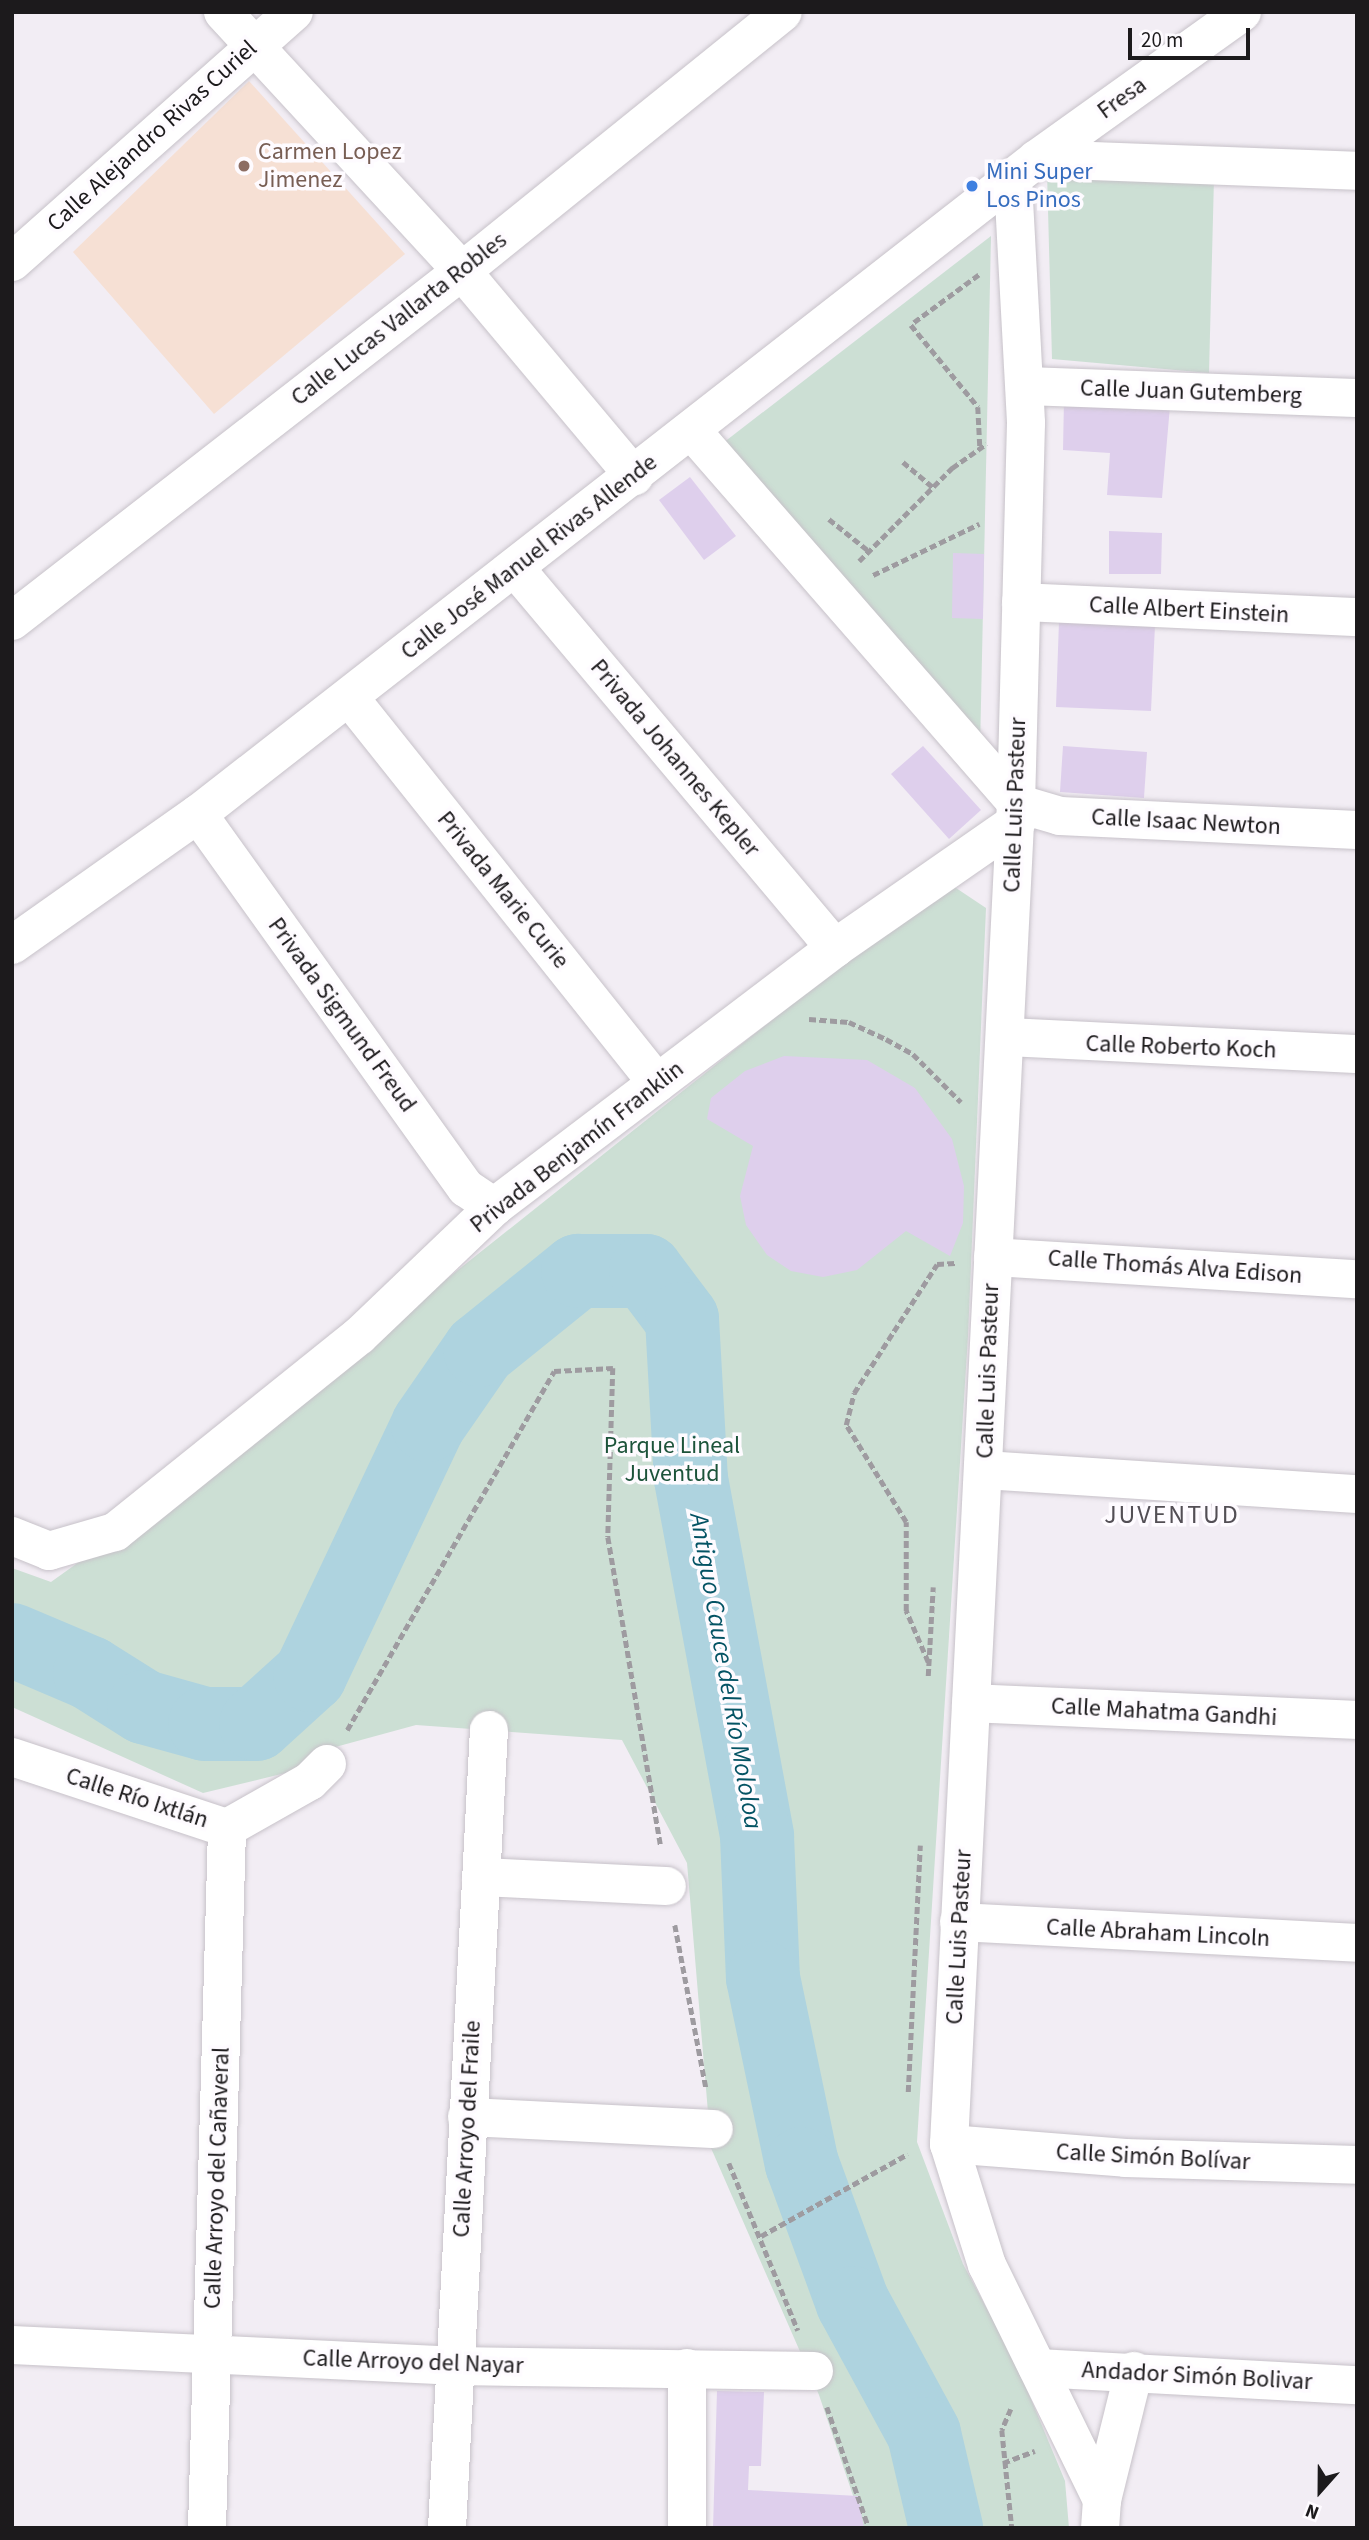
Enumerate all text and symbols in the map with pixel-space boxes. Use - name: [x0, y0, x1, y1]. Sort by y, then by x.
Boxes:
- scale bar: [1131, 14, 1254, 58]
- text: 20 m: [1141, 25, 1183, 55]
- street label: Calle Alejandro Rivas Curiel: [41, 34, 263, 238]
- street label: Fresa: [1092, 71, 1152, 125]
- place label: Carmen Lopez Jimenez: [258, 138, 402, 194]
- marker: Carmen Lopez Jimenez: [236, 158, 252, 174]
- place label: Mini Super Los Pinos: [986, 158, 1093, 214]
- marker: Mini Super Los Pinos: [964, 178, 980, 194]
- street label: Calle Lucas Vallarta Robles: [285, 226, 513, 412]
- street label: Calle Juan Gutemberg: [1080, 374, 1302, 410]
- street label: Calle José Manuel Rivas Allende: [395, 448, 663, 666]
- street label: Calle Albert Einstein: [1088, 590, 1290, 630]
- street label: Privada Johannes Kepler: [584, 653, 766, 863]
- street label: Calle Luis Pasteur: [998, 717, 1032, 893]
- street label: Calle Isaac Newton: [1090, 803, 1282, 841]
- street label: Privada Marie Curie: [431, 806, 575, 974]
- street label: Privada Sigmund Freud: [262, 912, 422, 1118]
- street label: Calle Roberto Koch: [1085, 1029, 1277, 1065]
- street label: Privada Benjamín Franklin: [464, 1055, 690, 1239]
- street label: Calle Thomás Alva Edison: [1047, 1244, 1303, 1290]
- street label: Calle Luis Pasteur: [971, 1283, 1005, 1459]
- park label: Parque Lineal Juventud: [604, 1432, 740, 1488]
- district label: JUVENTUD: [1105, 1499, 1239, 1531]
- water label: Antiguo Cauce del Río Mololoa: [683, 1511, 769, 1831]
- street label: Calle Mahatma Gandhi: [1050, 1692, 1278, 1732]
- street label: Calle Río Ixtlán: [62, 1761, 212, 1835]
- street label: Calle Luis Pasteur: [940, 1849, 978, 2025]
- street label: Calle Abraham Lincoln: [1045, 1913, 1271, 1953]
- street label: Calle Arroyo del Fraile: [447, 2020, 487, 2238]
- street label: Calle Arroyo del Cañaveral: [198, 2046, 236, 2310]
- street label: Calle Simón Bolívar: [1055, 2138, 1251, 2176]
- street label: Calle Arroyo del Nayar: [302, 2344, 524, 2380]
- street label: Andador Simón Bolivar: [1081, 2356, 1313, 2396]
- north arrow: [1285, 2456, 1355, 2526]
- text: N: [1302, 2496, 1323, 2526]

